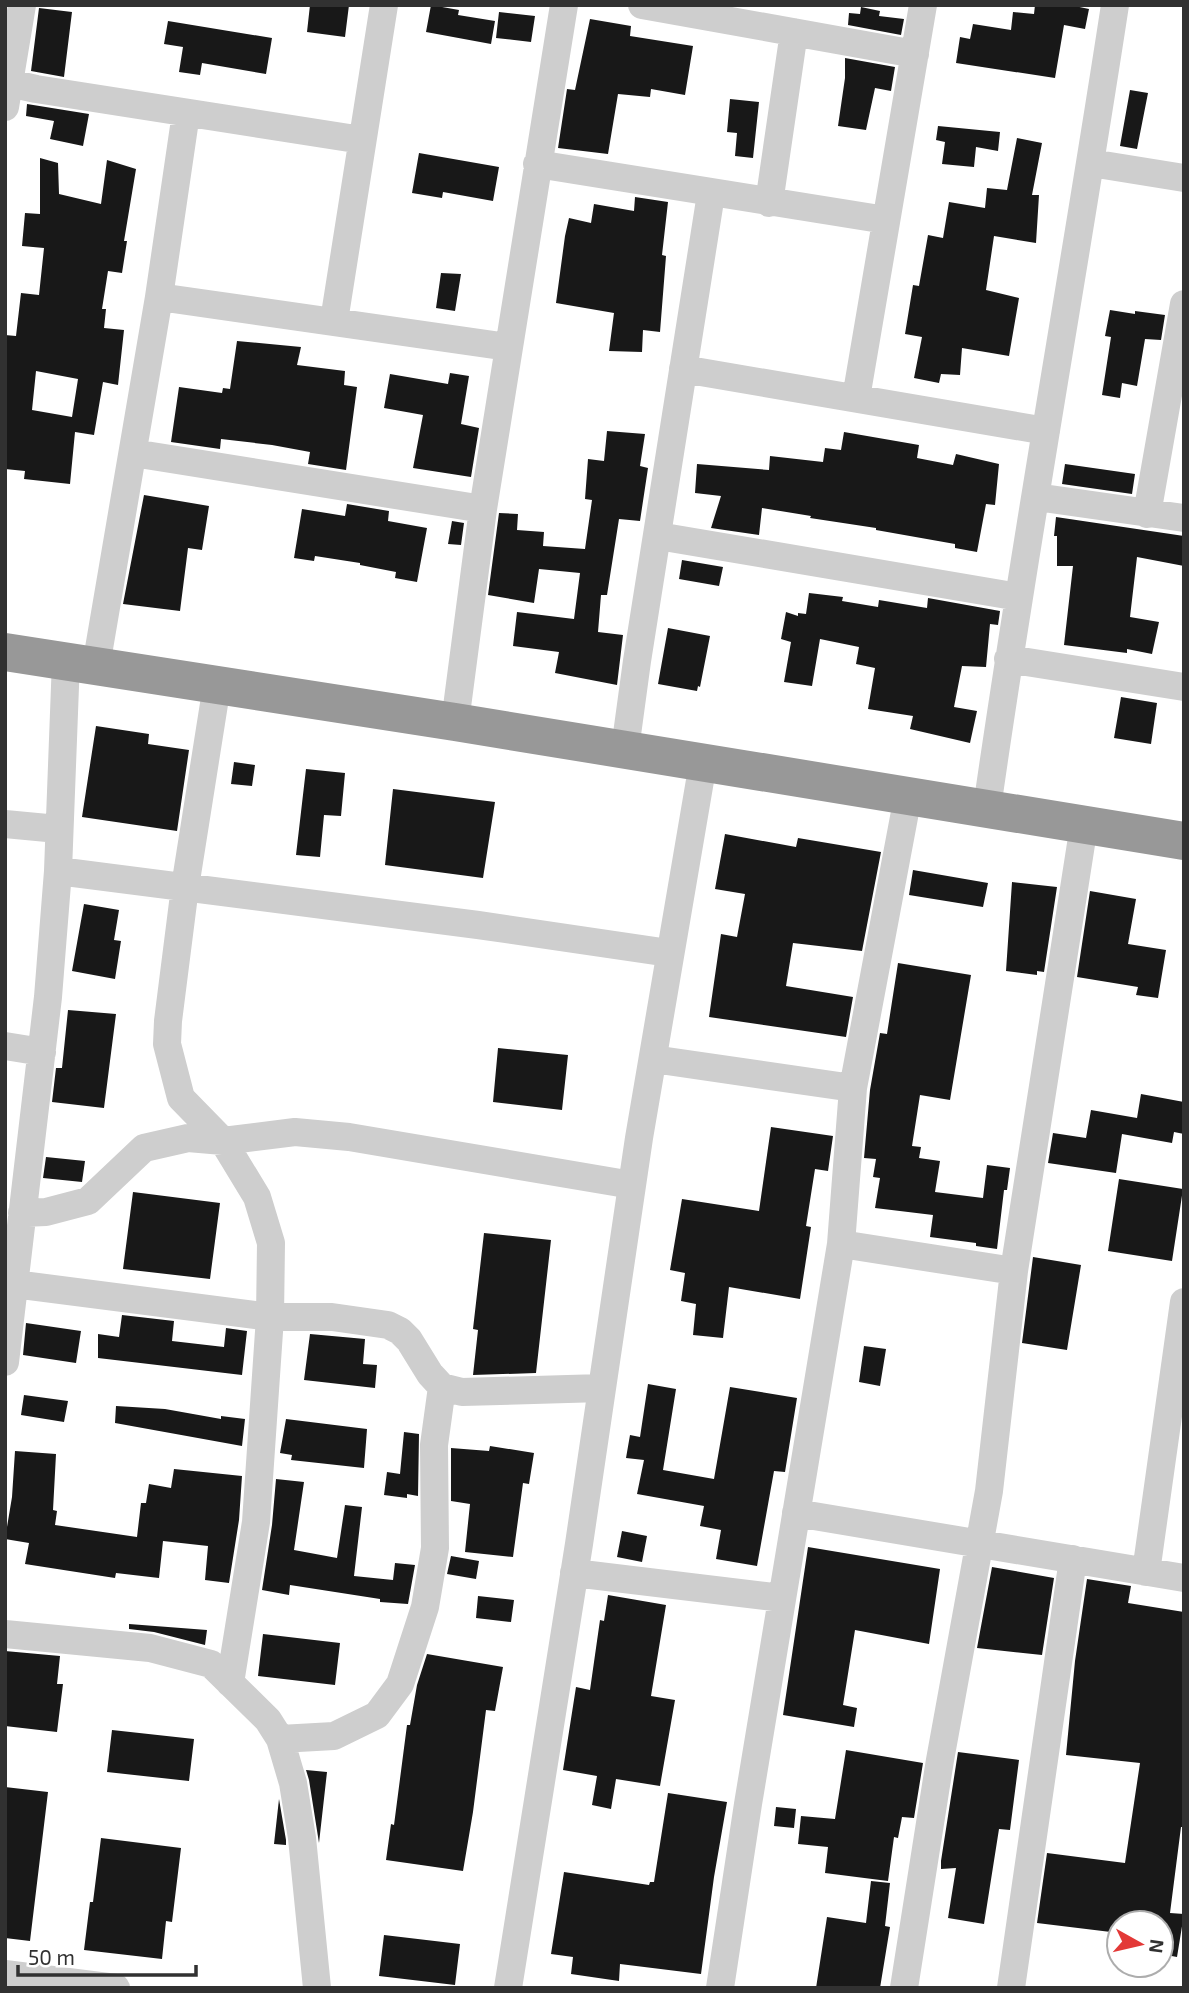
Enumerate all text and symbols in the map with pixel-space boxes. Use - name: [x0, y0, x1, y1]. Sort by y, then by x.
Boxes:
- north arrow: [1105, 1909, 1175, 1979]
- scale bar: [18, 1934, 196, 1978]
- text: N: [1145, 1938, 1170, 1955]
- text: 50 m: [28, 1944, 75, 1969]

